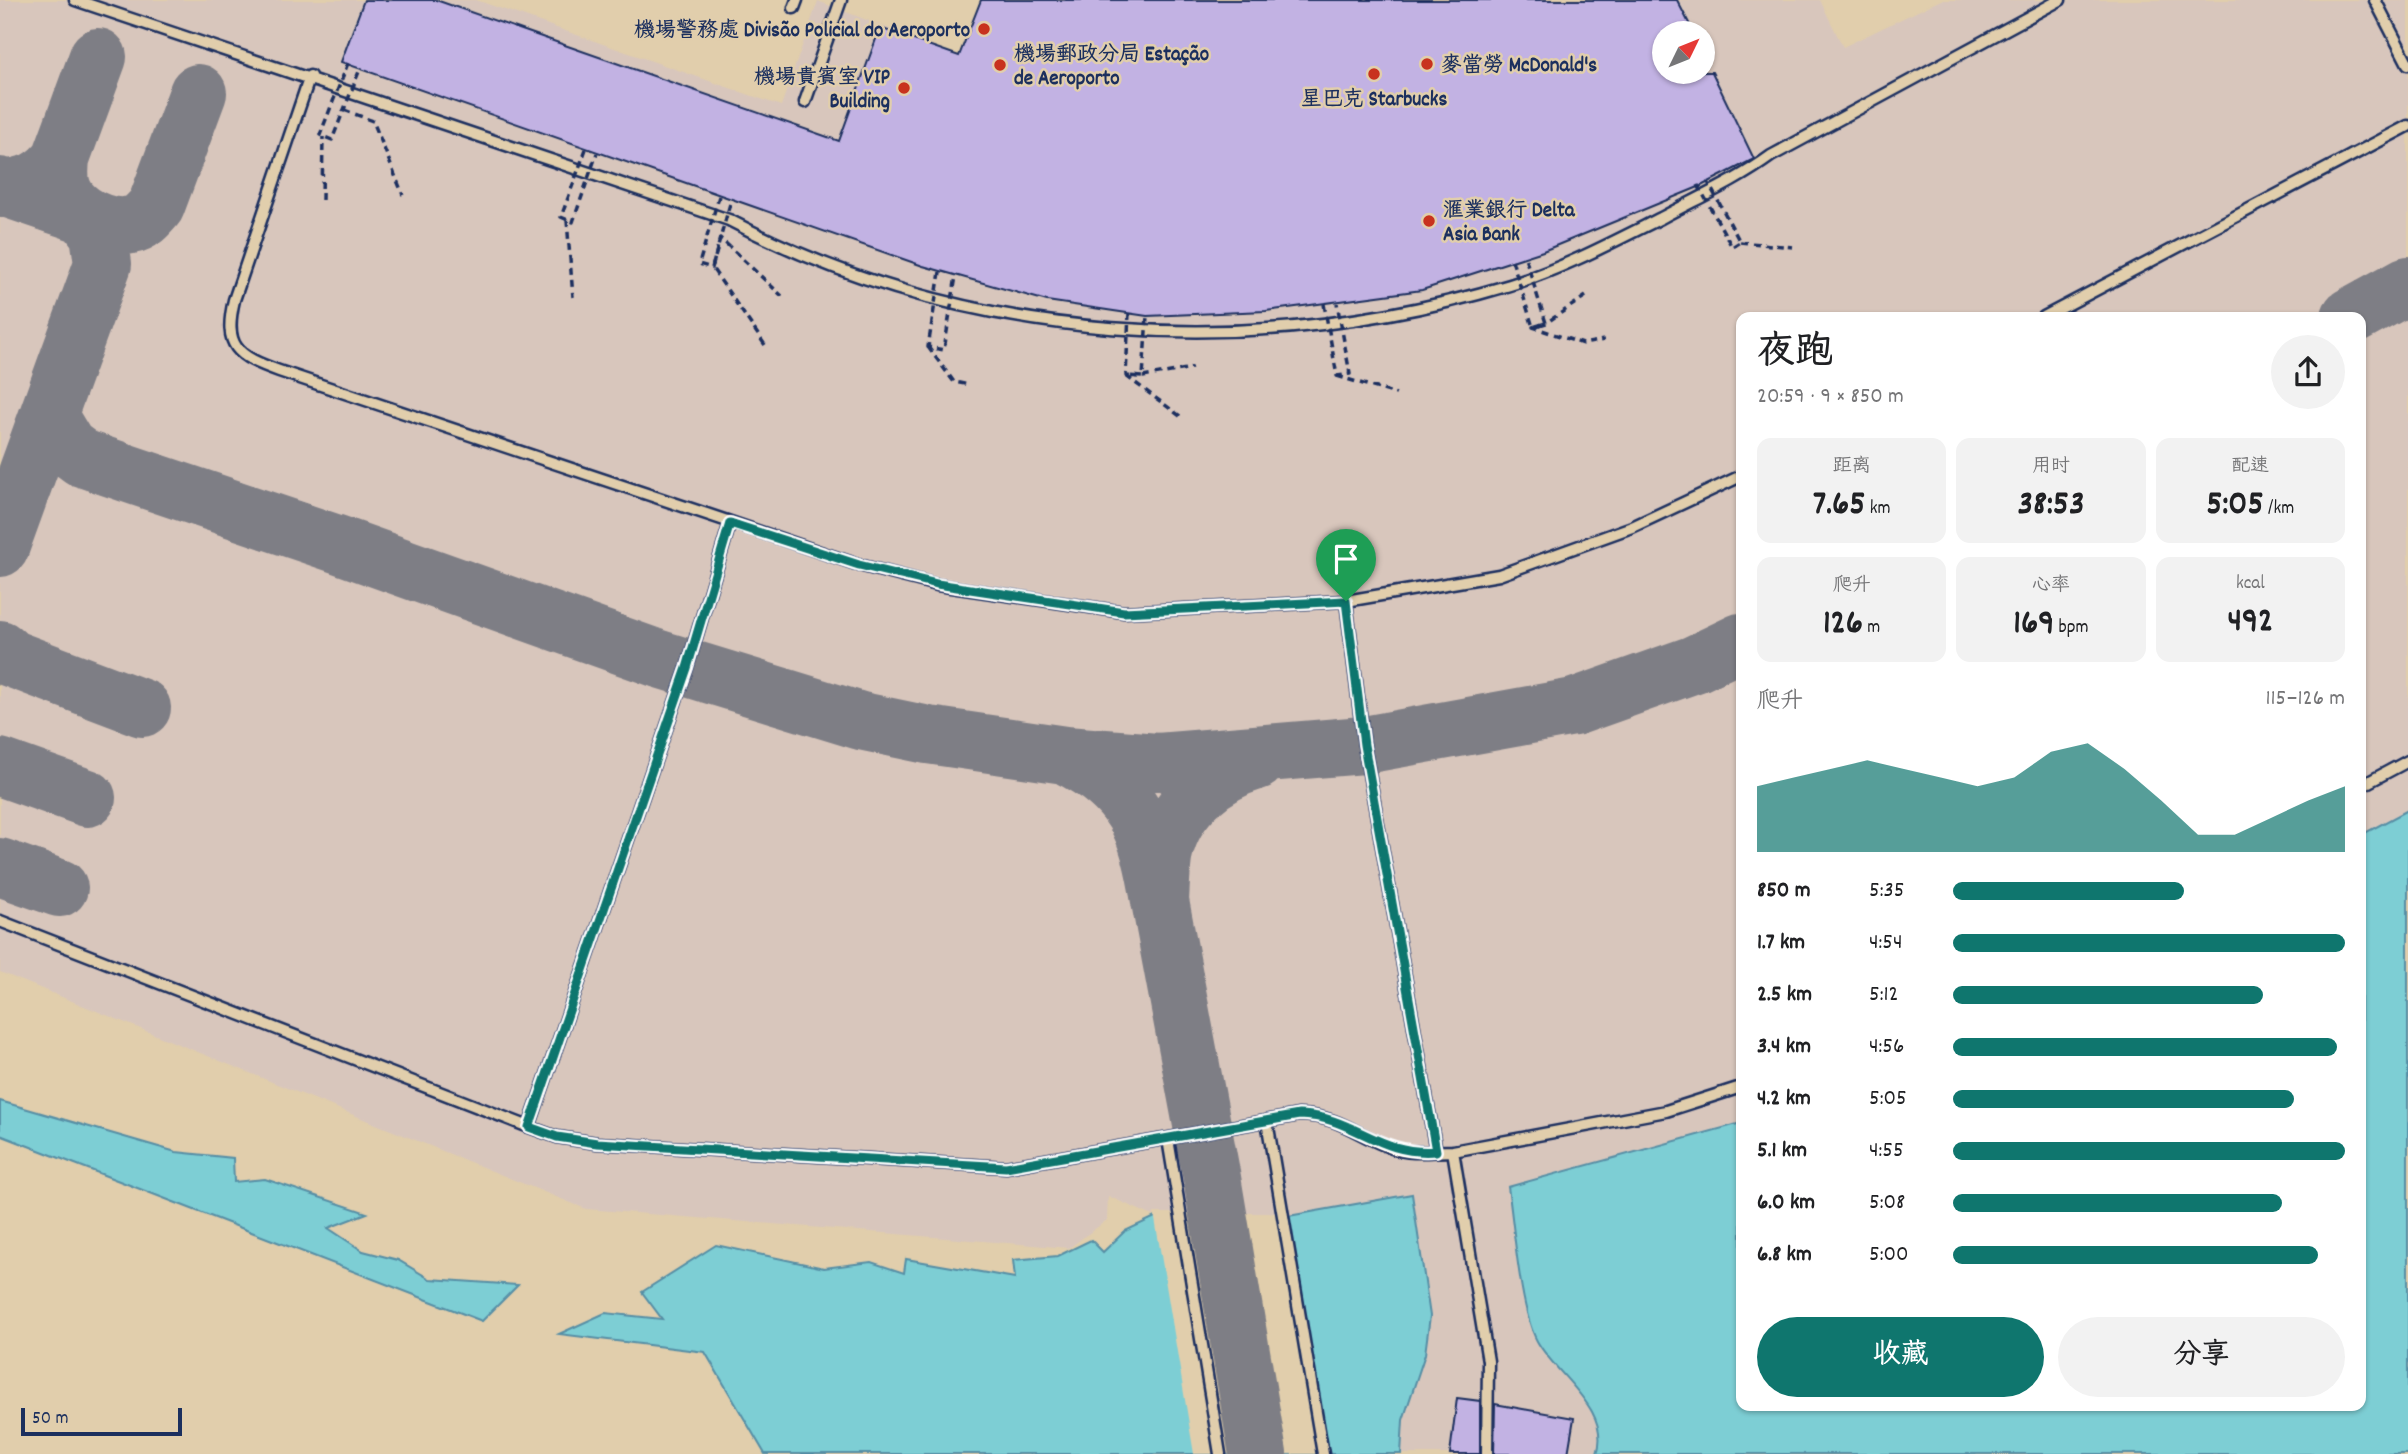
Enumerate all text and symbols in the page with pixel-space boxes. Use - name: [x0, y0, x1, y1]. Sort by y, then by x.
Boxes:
- place label: 機場警務處 Divisão Policial do Aeroporto: [634, 17, 970, 47]
- marker: 機場警務處 Divisão Policial do Aeroporto: [976, 21, 992, 37]
- north arrow: [1652, 21, 1715, 84]
- map controls: [1652, 21, 1715, 84]
- place label: 機場郵政分局 Estação de Aeroporto: [1014, 41, 1209, 95]
- place label: 麥當勞 McDonald's: [1441, 52, 1597, 82]
- marker: 麥當勞 McDonald's: [1419, 56, 1435, 72]
- marker: 機場郵政分局 Estação de Aeroporto: [992, 57, 1008, 73]
- place label: 機場貴賓室 VIP Building: [754, 64, 890, 118]
- marker: 星巴克 Starbucks: [1366, 66, 1382, 82]
- marker: 機場貴賓室 VIP Building: [896, 80, 912, 96]
- place label: 星巴克 Starbucks: [1301, 86, 1447, 116]
- place label: 滙業銀行 Delta Asia Bank: [1443, 197, 1576, 251]
- marker: 滙業銀行 Delta Asia Bank: [1421, 213, 1437, 229]
- text: 夜跑: [1757, 327, 1833, 382]
- button: share: [2271, 335, 2345, 409]
- text: 20:59 · 9 × 850 m: [1757, 381, 1904, 414]
- text: 距离: [1833, 454, 1871, 481]
- text: 用时: [2032, 454, 2070, 481]
- text: 配速: [2231, 454, 2269, 481]
- text: 7.65: [1813, 481, 1865, 531]
- text: 38:53: [2017, 481, 2085, 531]
- text: 5:05: [2206, 481, 2264, 531]
- text: km: [1865, 496, 1891, 523]
- text: /km: [2264, 496, 2294, 523]
- pin: [1316, 529, 1376, 601]
- icon: arrive: [1327, 540, 1365, 578]
- text: kcal: [2236, 571, 2265, 598]
- text: 爬升: [1833, 573, 1871, 600]
- text: 心率: [2032, 573, 2070, 600]
- text: 492: [2227, 598, 2273, 648]
- text: 126: [1823, 600, 1863, 650]
- text: 169: [2013, 600, 2054, 650]
- text: m: [1863, 615, 1880, 642]
- text: bpm: [2054, 615, 2089, 642]
- text: 115–126 m: [2265, 683, 2345, 716]
- text: 爬升: [1757, 686, 1803, 719]
- text: 850 m: [1757, 875, 1810, 908]
- text: 5:35: [1869, 875, 1904, 908]
- text: 1.7 km: [1757, 927, 1805, 960]
- text: 4:54: [1869, 927, 1903, 960]
- text: 2.5 km: [1757, 979, 1812, 1012]
- text: 5:12: [1869, 979, 1899, 1012]
- text: 3.4 km: [1757, 1031, 1811, 1064]
- text: 4:56: [1869, 1031, 1904, 1064]
- text: 4.2 km: [1757, 1083, 1811, 1116]
- text: 5:05: [1869, 1083, 1907, 1116]
- text: 5.1 km: [1757, 1135, 1807, 1168]
- text: 4:55: [1869, 1135, 1904, 1168]
- text: 6.0 km: [1757, 1187, 1815, 1220]
- text: 5:08: [1869, 1187, 1905, 1220]
- text: 6.8 km: [1757, 1239, 1812, 1272]
- text: 5:00: [1869, 1239, 1909, 1272]
- button: 收藏: [1757, 1317, 2044, 1397]
- button: 分享: [2058, 1317, 2345, 1397]
- scale bar: [21, 1405, 182, 1437]
- text: 50 m: [32, 1406, 69, 1433]

